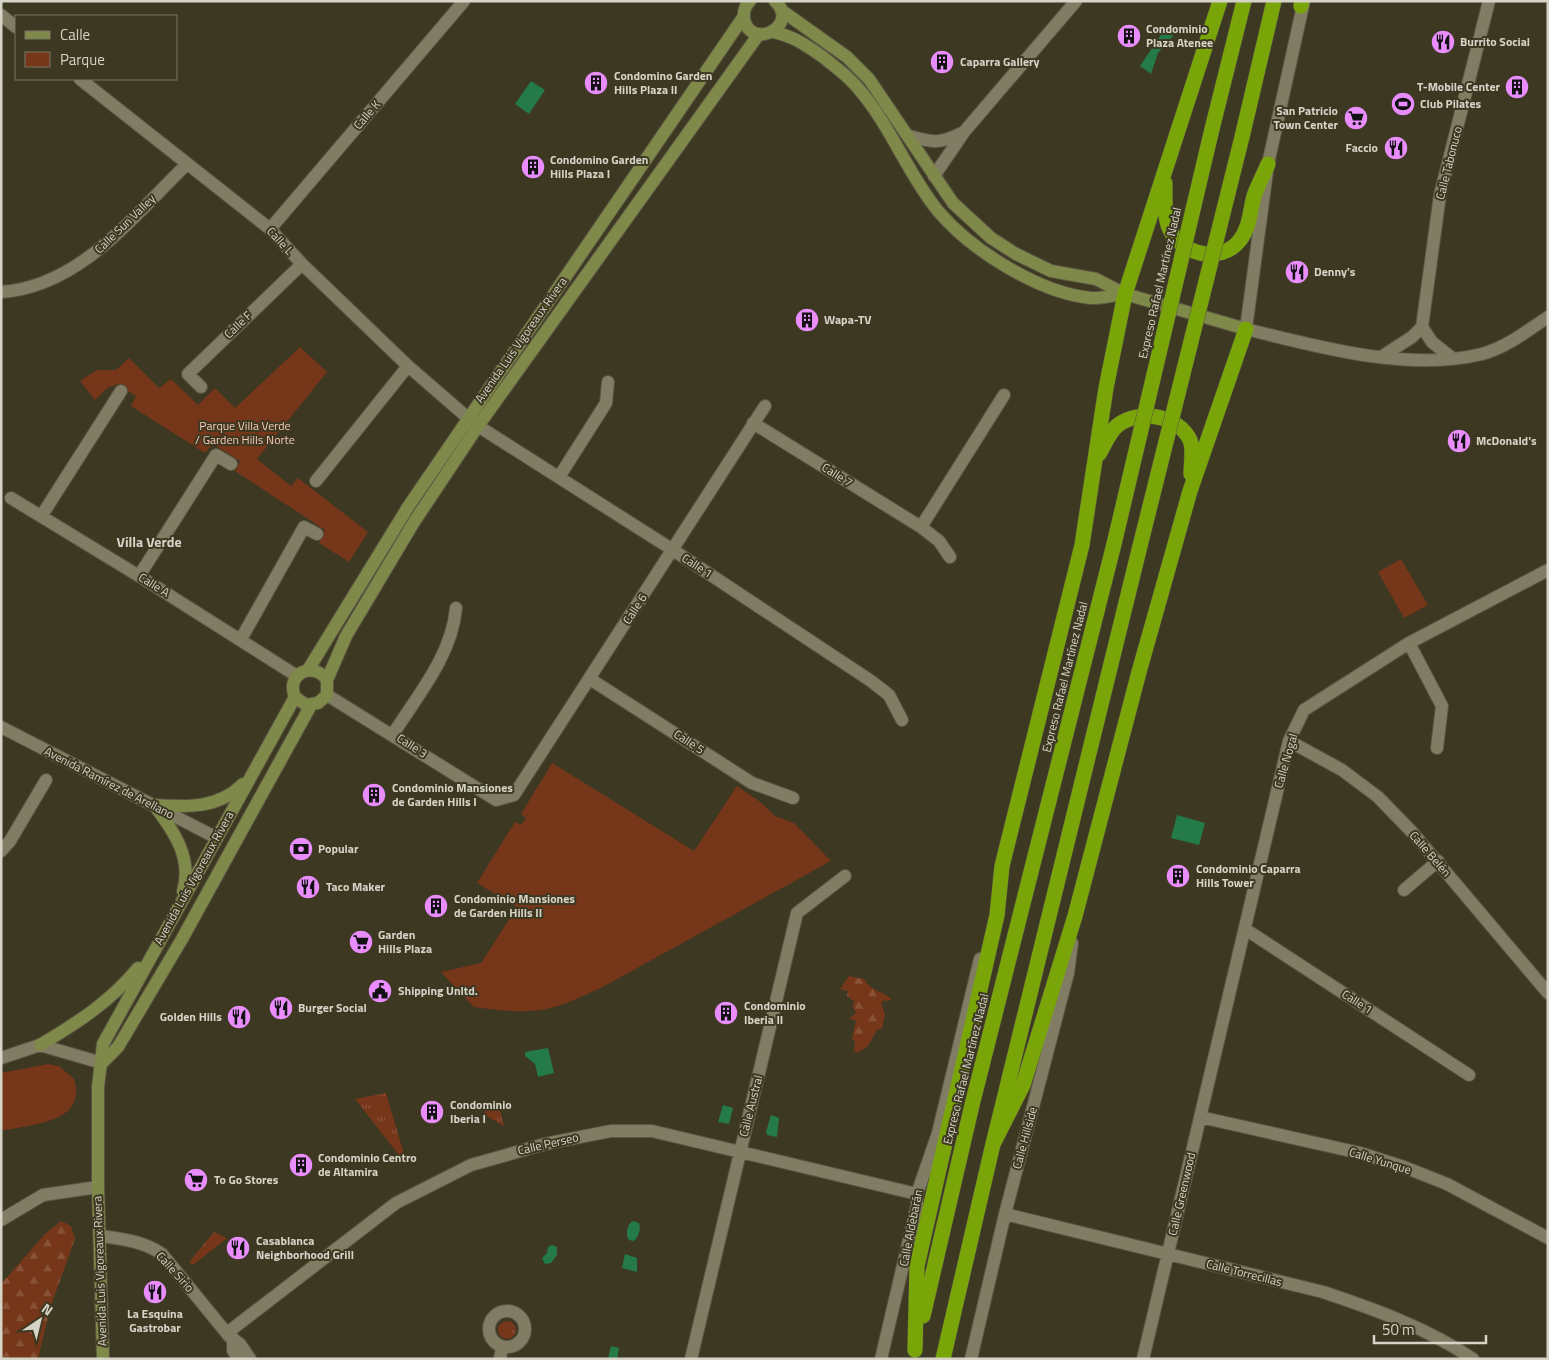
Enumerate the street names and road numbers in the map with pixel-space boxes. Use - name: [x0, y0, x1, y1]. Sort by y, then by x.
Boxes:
- street label: Calle K: [348, 96, 385, 134]
- street label: Calle Tabonuco: [1430, 124, 1467, 202]
- street label: Calle Sun Valley: [90, 189, 160, 258]
- street label: Expreso Rafael Martínez Nadal: [1133, 205, 1186, 360]
- street label: Calle L: [262, 222, 299, 259]
- street label: Avenida Luis Vigoreaux Rivera: [470, 273, 571, 407]
- street label: Calle F: [219, 306, 256, 343]
- street label: Calle 7: [818, 458, 857, 492]
- street label: Calle 1: [678, 548, 717, 583]
- street label: Calle A: [135, 568, 174, 602]
- street label: Calle 6: [617, 589, 652, 628]
- street label: Expreso Rafael Martínez Nadal: [1037, 599, 1092, 754]
- street label: Calle 5: [670, 724, 709, 759]
- street label: Calle 3: [393, 728, 432, 763]
- street label: Calle Nogal: [1269, 731, 1302, 790]
- street label: Avenida Ramírez de Arellano: [41, 741, 178, 824]
- street label: Avenida Luis Vigoreaux Rivera: [149, 807, 238, 948]
- street label: Calle Belén: [1405, 826, 1456, 881]
- street label: Calle 1: [1338, 984, 1377, 1019]
- street label: Expreso Rafael Martínez Nadal: [938, 991, 993, 1146]
- street label: Calle Austral: [734, 1073, 767, 1139]
- street label: Calle Hillside: [1007, 1105, 1042, 1171]
- street label: Calle Perseo: [516, 1127, 580, 1160]
- street label: Calle Yunque: [1347, 1142, 1414, 1179]
- street label: Calle Greenwood: [1163, 1150, 1200, 1237]
- street label: Calle Aldebarán: [894, 1188, 927, 1268]
- street label: Avenida Luis Vigoreaux Rivera: [87, 1196, 112, 1346]
- street label: Calle Sirio: [152, 1247, 199, 1296]
- street label: Calle Torrecillas: [1204, 1254, 1284, 1291]

